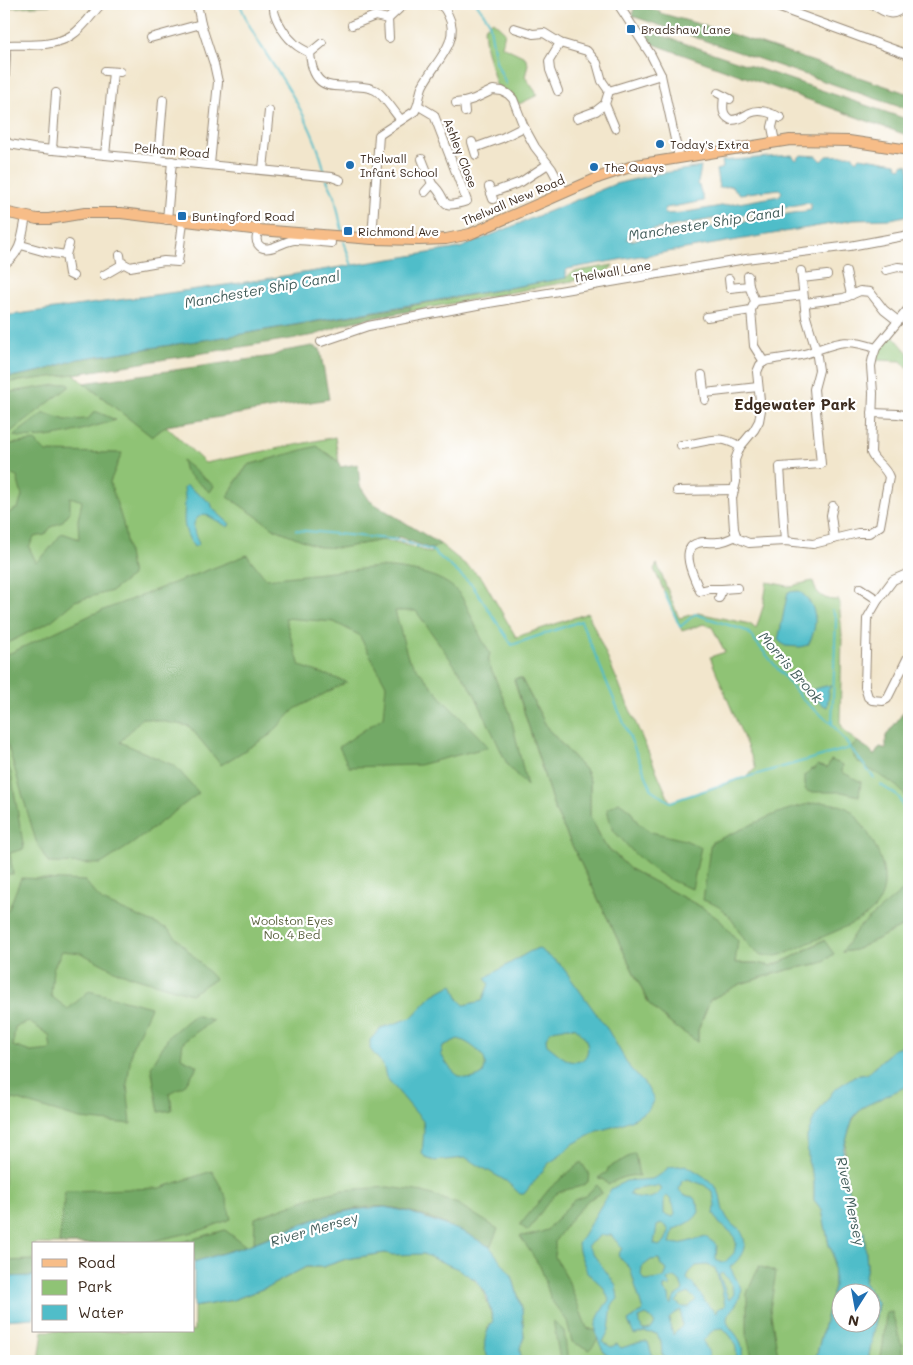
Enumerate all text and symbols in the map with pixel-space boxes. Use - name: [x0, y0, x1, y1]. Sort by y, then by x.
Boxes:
- place label: Bradshaw Lane: [641, 21, 731, 37]
- marker: Bradshaw Lane: [625, 23, 637, 35]
- street label: Ashley Close: [440, 116, 482, 190]
- place label: Today's Extra: [670, 136, 749, 152]
- marker: Today's Extra: [654, 138, 666, 150]
- street label: Pelham Road: [134, 139, 211, 161]
- place label: Thelwall Infant School: [360, 150, 438, 180]
- marker: Thelwall Infant School: [344, 159, 356, 171]
- place label: The Quays: [604, 159, 664, 175]
- marker: The Quays: [588, 161, 600, 173]
- street label: Thelwall New Road: [459, 171, 567, 229]
- water label: Manchester Ship Canal: [627, 201, 786, 245]
- place label: Buntingford Road: [192, 208, 295, 224]
- marker: Buntingford Road: [176, 210, 188, 222]
- place label: Richmond Ave: [358, 223, 439, 239]
- marker: Richmond Ave: [342, 225, 354, 237]
- street label: Thelwall Lane: [572, 256, 652, 286]
- water label: Manchester Ship Canal: [183, 266, 342, 312]
- district label: Edgewater Park: [734, 394, 856, 414]
- water label: Morris Brook: [755, 627, 828, 707]
- park label: Woolston Eyes No. 4 Bed: [251, 912, 334, 942]
- water label: River Mersey: [832, 1155, 870, 1248]
- water label: River Mersey: [268, 1207, 361, 1251]
- legend: [32, 1242, 195, 1332]
- text: Road: [78, 1252, 115, 1272]
- text: Park: [78, 1276, 112, 1296]
- north arrow: [830, 1282, 880, 1332]
- text: Water: [78, 1302, 124, 1322]
- text: N: [846, 1311, 860, 1332]

